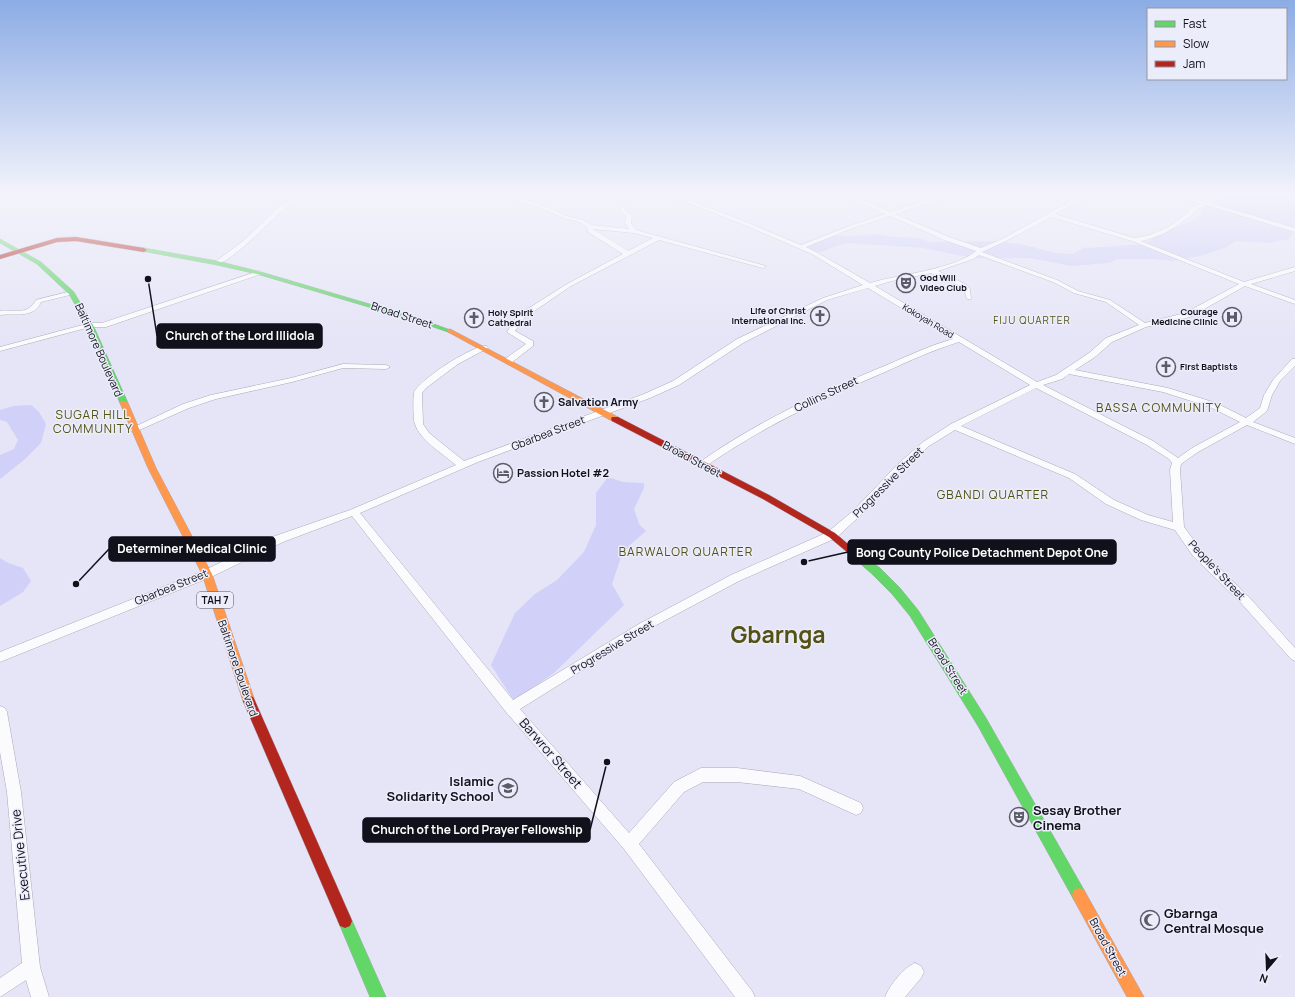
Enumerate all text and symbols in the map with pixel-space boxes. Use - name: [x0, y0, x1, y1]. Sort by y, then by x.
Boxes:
- legend: [1147, 8, 1287, 80]
- text: Fast: [1183, 15, 1207, 32]
- text: Slow: [1183, 35, 1209, 52]
- text: Jam: [1183, 55, 1205, 72]
- place label: God Will Video Club: [920, 271, 967, 294]
- theatre icon: God Will Video Club: [895, 272, 917, 294]
- street label: Broad Street: [369, 297, 435, 332]
- street label: Kokoyah Road: [900, 300, 956, 341]
- street label: Baltimore Boulevard: [72, 301, 127, 399]
- place label: Life of Christ International Inc.: [731, 304, 806, 327]
- church icon: Life of Christ International Inc.: [809, 305, 831, 327]
- place label: Courage Medicine Clinic: [1151, 305, 1219, 328]
- place label: Holy Spirit Cathedral: [488, 306, 534, 329]
- hospital icon: Courage Medicine Clinic: [1221, 306, 1243, 328]
- church icon: Holy Spirit Cathedral: [463, 307, 485, 329]
- district label: FIJU QUARTER: [993, 313, 1071, 327]
- callout: Church of the Lord Illidola: [157, 324, 322, 348]
- text: Church of the Lord Illidola: [166, 327, 315, 344]
- church icon: First Baptists: [1155, 356, 1177, 378]
- place label: First Baptists: [1180, 360, 1238, 373]
- street label: Collins Street: [791, 372, 860, 415]
- church icon: Salvation Army: [533, 391, 555, 413]
- place label: Salvation Army: [558, 394, 639, 409]
- district label: BASSA COMMUNITY: [1096, 399, 1222, 416]
- district label: SUGAR HILL COMMUNITY: [53, 406, 133, 437]
- street label: Gbarbea Street: [509, 412, 587, 453]
- street label: Broad Street: [660, 437, 724, 480]
- street label: Progressive Street: [849, 443, 926, 520]
- hotel icon: Passion Hotel #2: [492, 462, 514, 484]
- place label: Passion Hotel #2: [517, 465, 609, 480]
- district label: GBANDI QUARTER: [937, 486, 1049, 503]
- street label: People's Street: [1186, 536, 1249, 603]
- callout: Determiner Medical Clinic: [109, 537, 275, 561]
- text: Determiner Medical Clinic: [117, 540, 267, 557]
- callout: Bong County Police Detachment Depot One: [848, 540, 1116, 564]
- district label: BARWALOR QUARTER: [619, 543, 753, 560]
- text: Bong County Police Detachment Depot One: [856, 544, 1108, 561]
- street label: Gbarbea Street: [132, 565, 210, 608]
- road number: TAH 7: [197, 592, 233, 608]
- street label: Progressive Street: [567, 616, 656, 677]
- street label: Baltimore Boulevard: [215, 618, 262, 718]
- district label: Gbarnga: [730, 618, 826, 650]
- street label: Broad Street: [925, 635, 972, 697]
- street label: Barwror Street: [515, 714, 587, 792]
- place label: Islamic Solidarity School: [387, 772, 495, 805]
- school or university icon: Islamic Solidarity School: [497, 777, 519, 799]
- place label: Sesay Brother Cinema: [1033, 801, 1121, 834]
- theatre icon: Sesay Brother Cinema: [1008, 806, 1030, 828]
- street label: Executive Drive: [6, 808, 34, 902]
- callout: Church of the Lord Prayer Fellowship: [363, 818, 590, 842]
- text: Church of the Lord Prayer Fellowship: [371, 821, 583, 838]
- place label: Gbarnga Central Mosque: [1164, 904, 1264, 937]
- mosque icon: Gbarnga Central Mosque: [1139, 909, 1161, 931]
- street label: Broad Street: [1086, 915, 1131, 978]
- north arrow: [1247, 949, 1287, 989]
- text: N: [1257, 971, 1270, 987]

